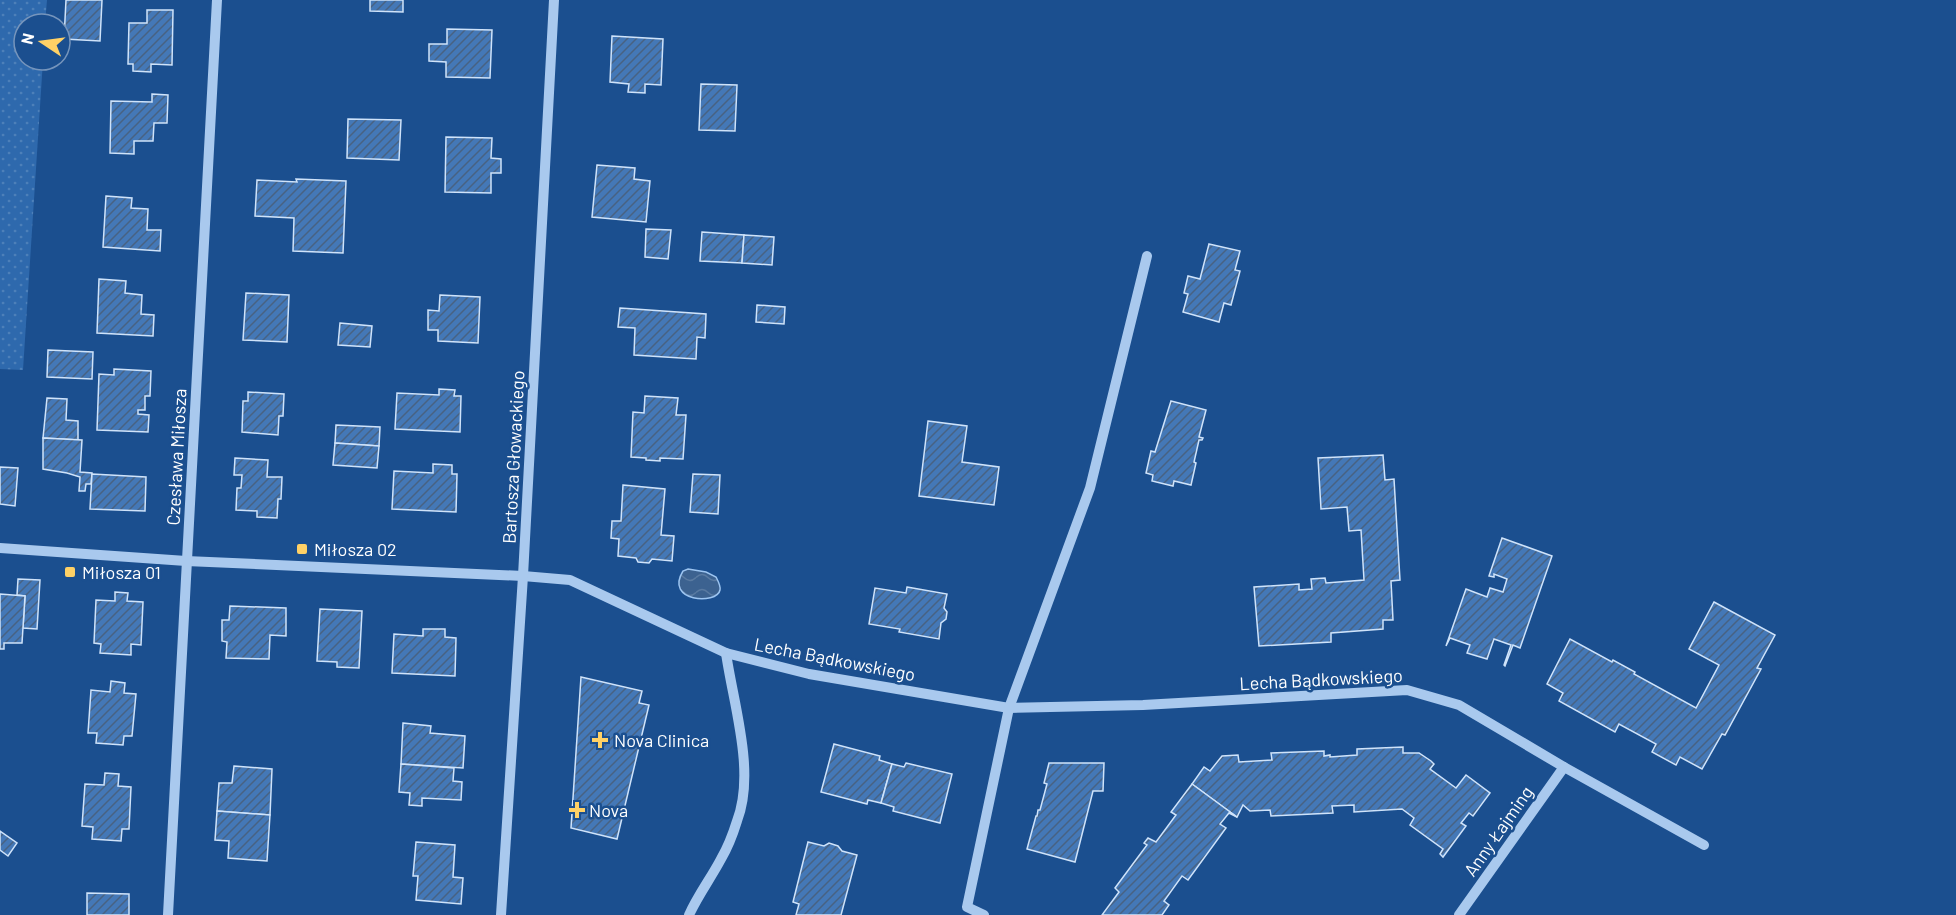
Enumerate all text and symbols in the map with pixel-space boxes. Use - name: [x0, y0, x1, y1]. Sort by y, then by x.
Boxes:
- north arrow: [12, 12, 72, 72]
- text: N: [16, 31, 37, 46]
- street label: Bartosza Głowackiego: [497, 370, 529, 544]
- street label: Czesława Miłosza: [161, 388, 191, 526]
- place label: Miłosza 02: [314, 538, 397, 560]
- marker: Miłosza 02: [295, 542, 309, 556]
- place label: Miłosza 01: [82, 561, 161, 583]
- marker: Miłosza 01: [63, 565, 77, 579]
- street label: Lecha Bądkowskiego: [753, 633, 917, 685]
- street label: Lecha Bądkowskiego: [1239, 664, 1403, 694]
- place label: Nova Clinica: [614, 729, 709, 751]
- marker: Nova Clinica: [591, 731, 609, 749]
- street label: Anny Łajming: [1459, 782, 1537, 880]
- place label: Nova: [589, 799, 628, 821]
- marker: Nova: [570, 803, 584, 817]

